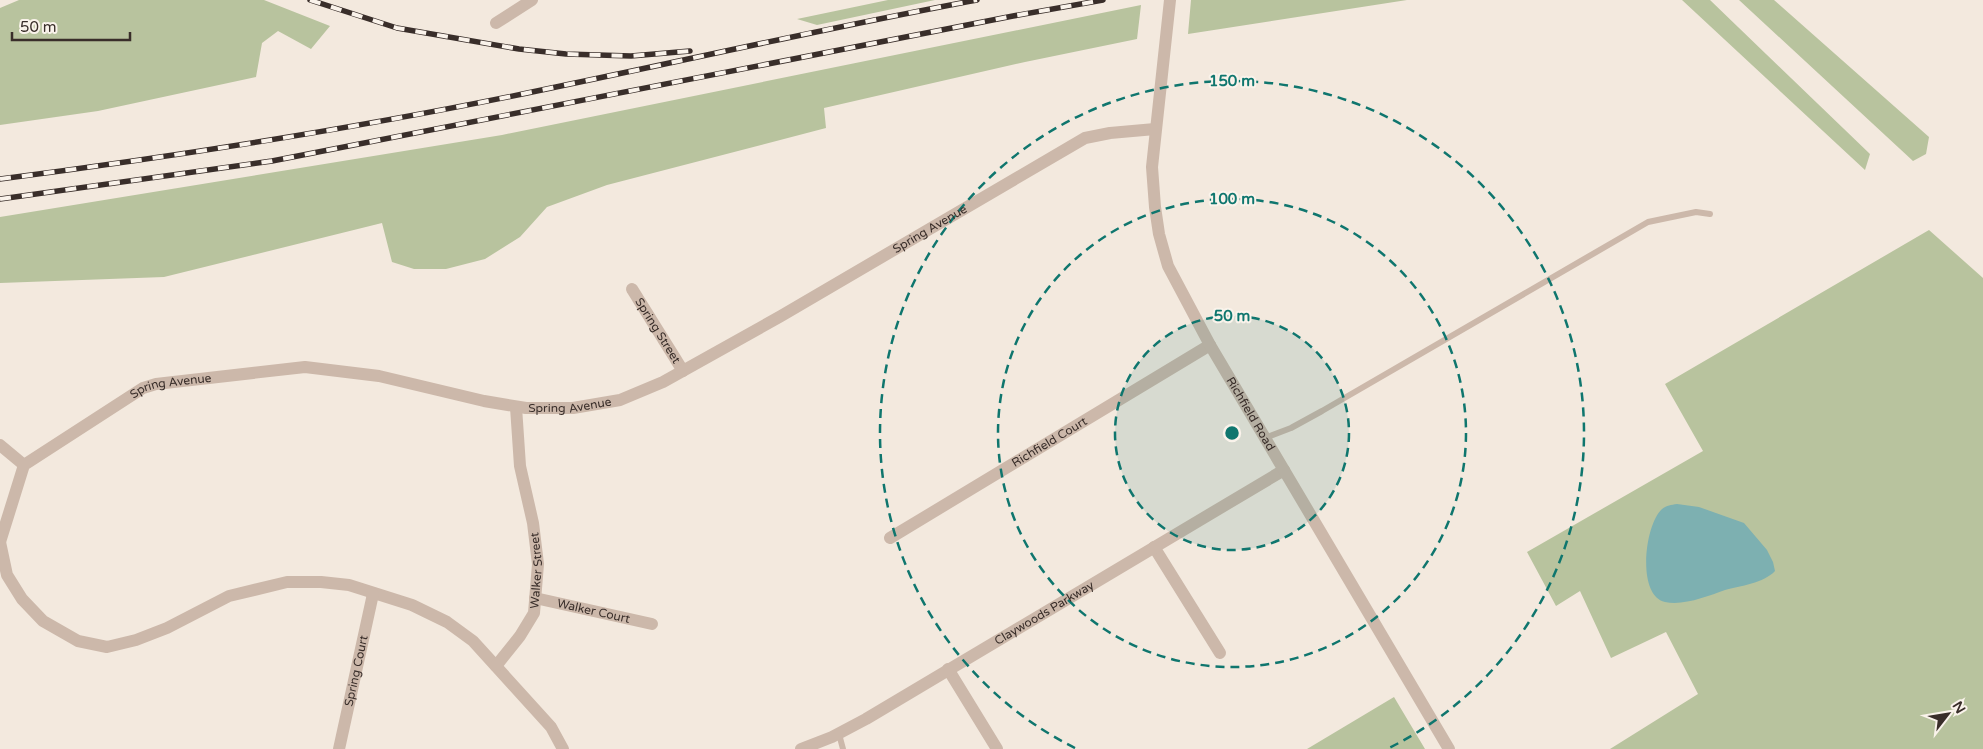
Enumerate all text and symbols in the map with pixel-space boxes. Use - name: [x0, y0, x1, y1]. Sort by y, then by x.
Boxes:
- scale bar: [12, 10, 130, 42]
- text: 50 m: [20, 18, 57, 36]
- text: 150 m: [1209, 72, 1255, 90]
- text: 100 m: [1209, 190, 1255, 208]
- street label: Spring Avenue: [890, 202, 970, 256]
- street label: Spring Street: [632, 295, 684, 366]
- text: 50 m: [1214, 307, 1250, 325]
- street label: Spring Avenue: [127, 371, 212, 402]
- street label: Richfield Road: [1223, 374, 1278, 453]
- street label: Spring Avenue: [528, 395, 613, 416]
- street label: Richfield Court: [1009, 414, 1090, 470]
- centre of rings: [1223, 424, 1241, 442]
- street label: Walker Street: [527, 531, 545, 609]
- street label: Claywoods Parkway: [992, 578, 1097, 648]
- street label: Walker Court: [556, 596, 632, 626]
- street label: Spring Court: [342, 634, 371, 708]
- north arrow: [1923, 689, 1973, 739]
- text: N: [1949, 698, 1969, 717]

